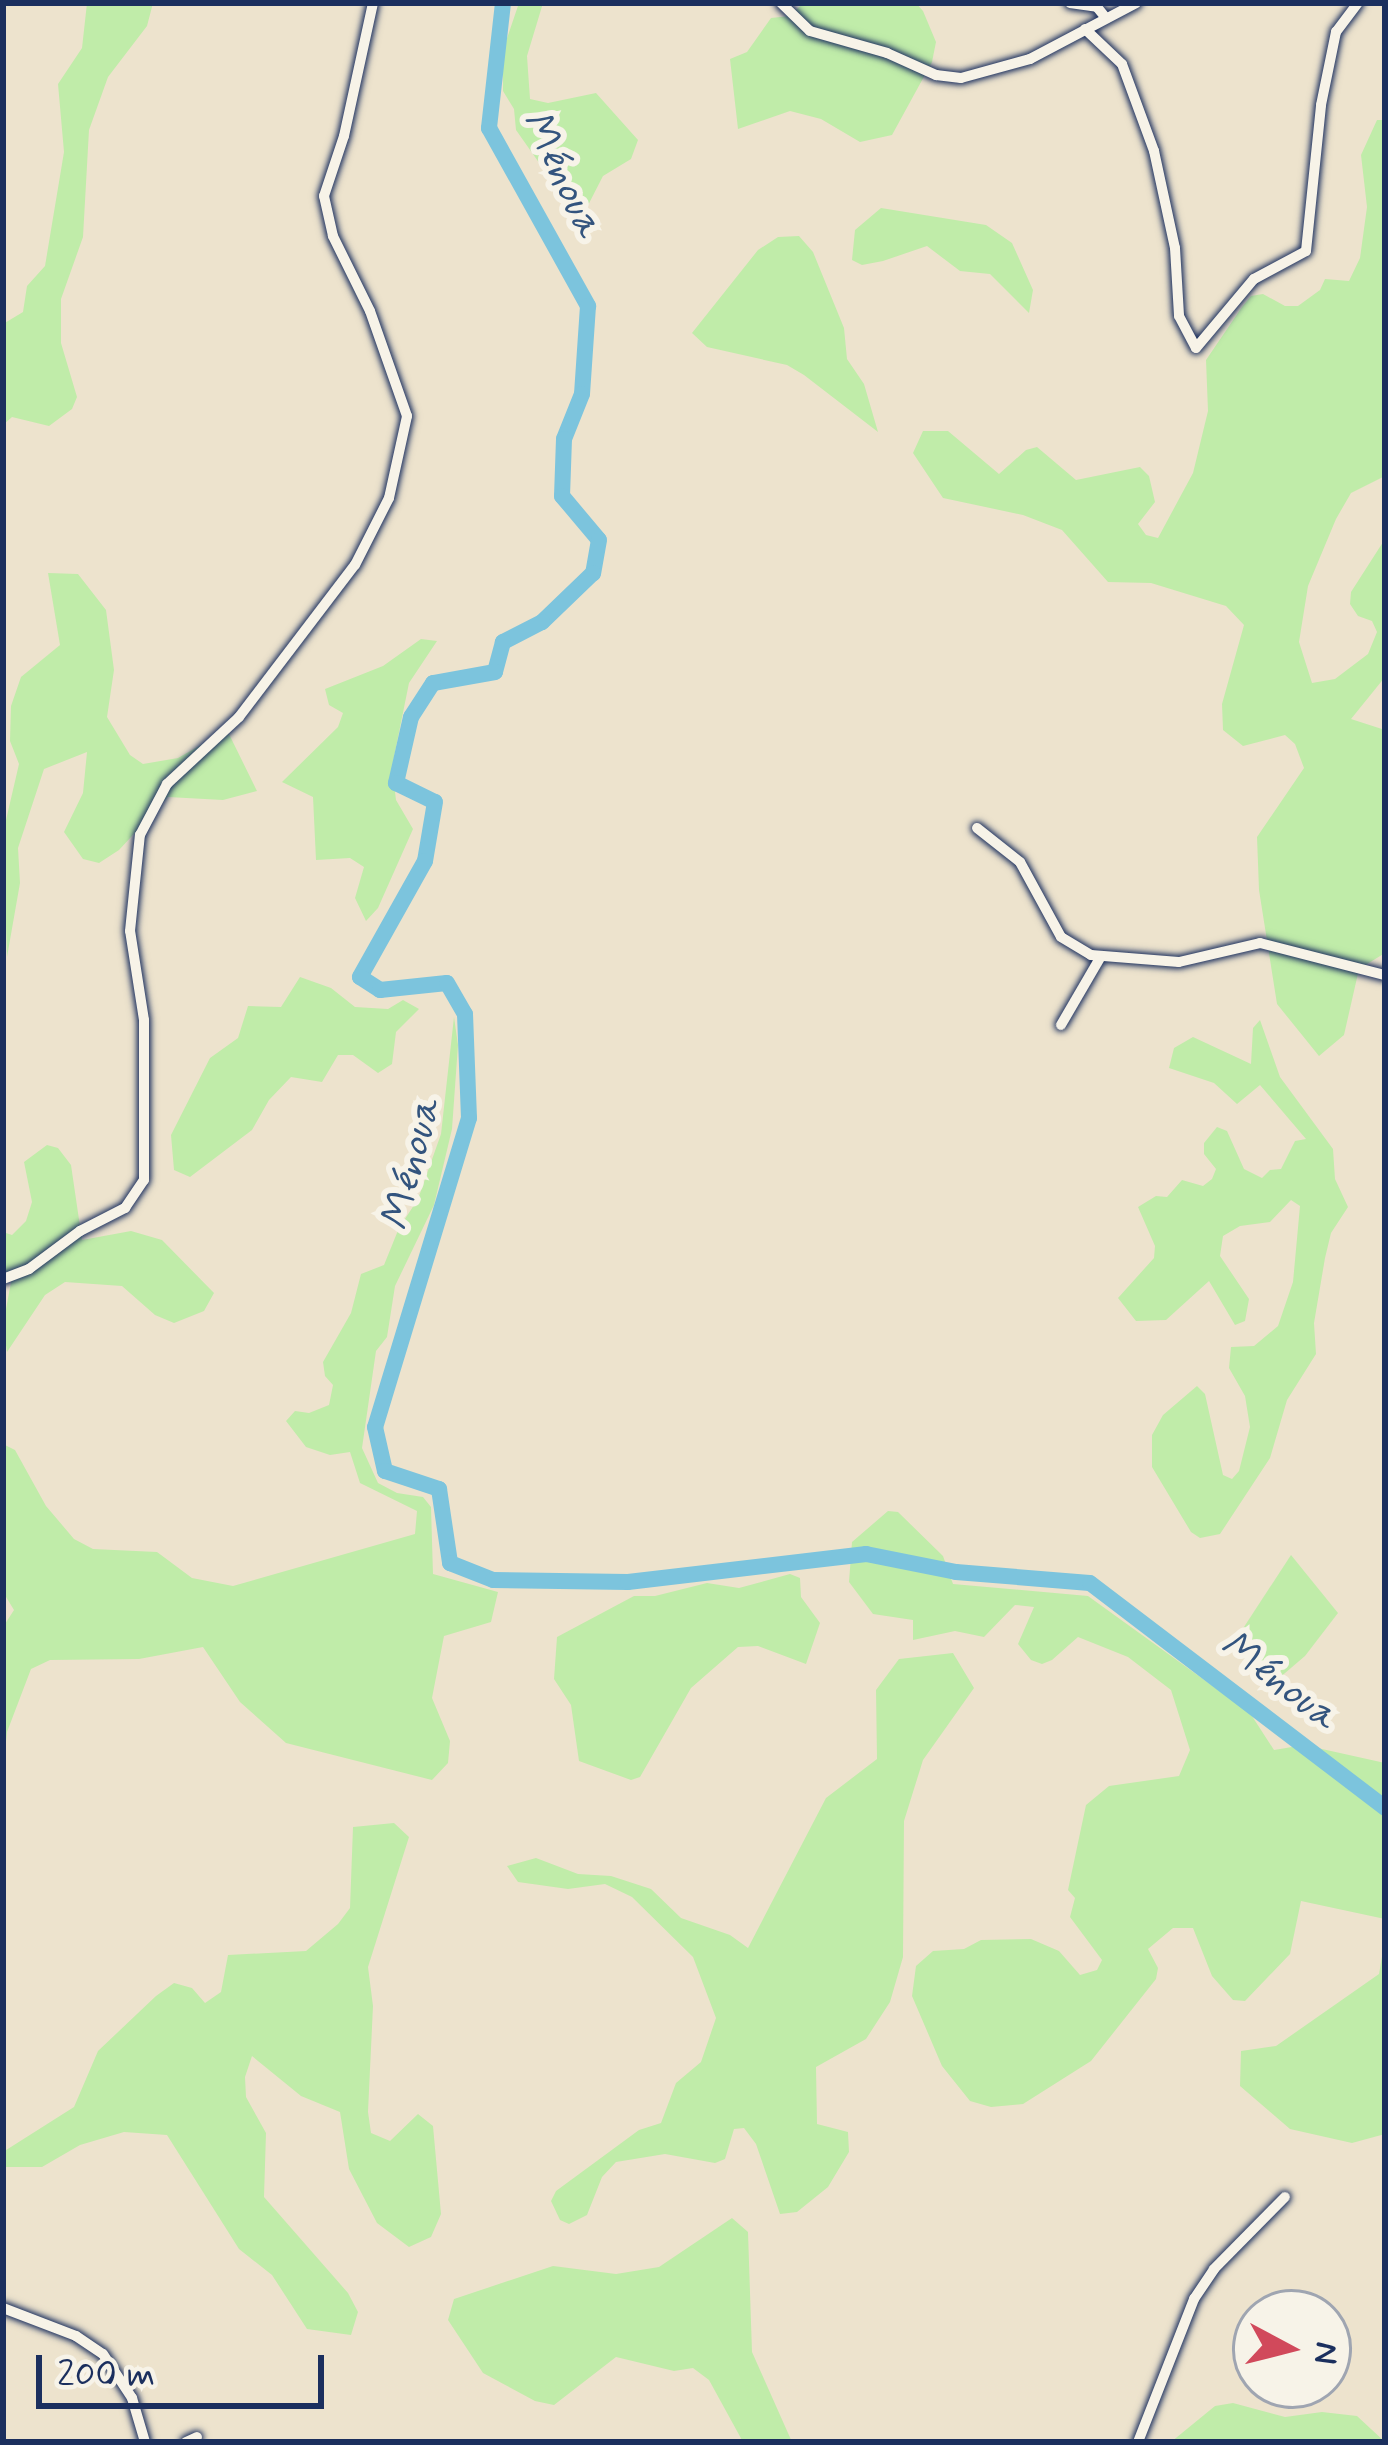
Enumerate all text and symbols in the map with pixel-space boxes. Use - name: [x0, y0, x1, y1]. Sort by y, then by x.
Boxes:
- water label: Ménoua: [509, 103, 613, 245]
- water label: Ménoua: [371, 1094, 453, 1236]
- water label: Ménoua: [1209, 1620, 1347, 1742]
- north arrow: [1232, 2289, 1352, 2409]
- scale bar: [42, 2331, 330, 2405]
- text: N: [1302, 2339, 1348, 2367]
- text: 200 m: [57, 2352, 155, 2399]

